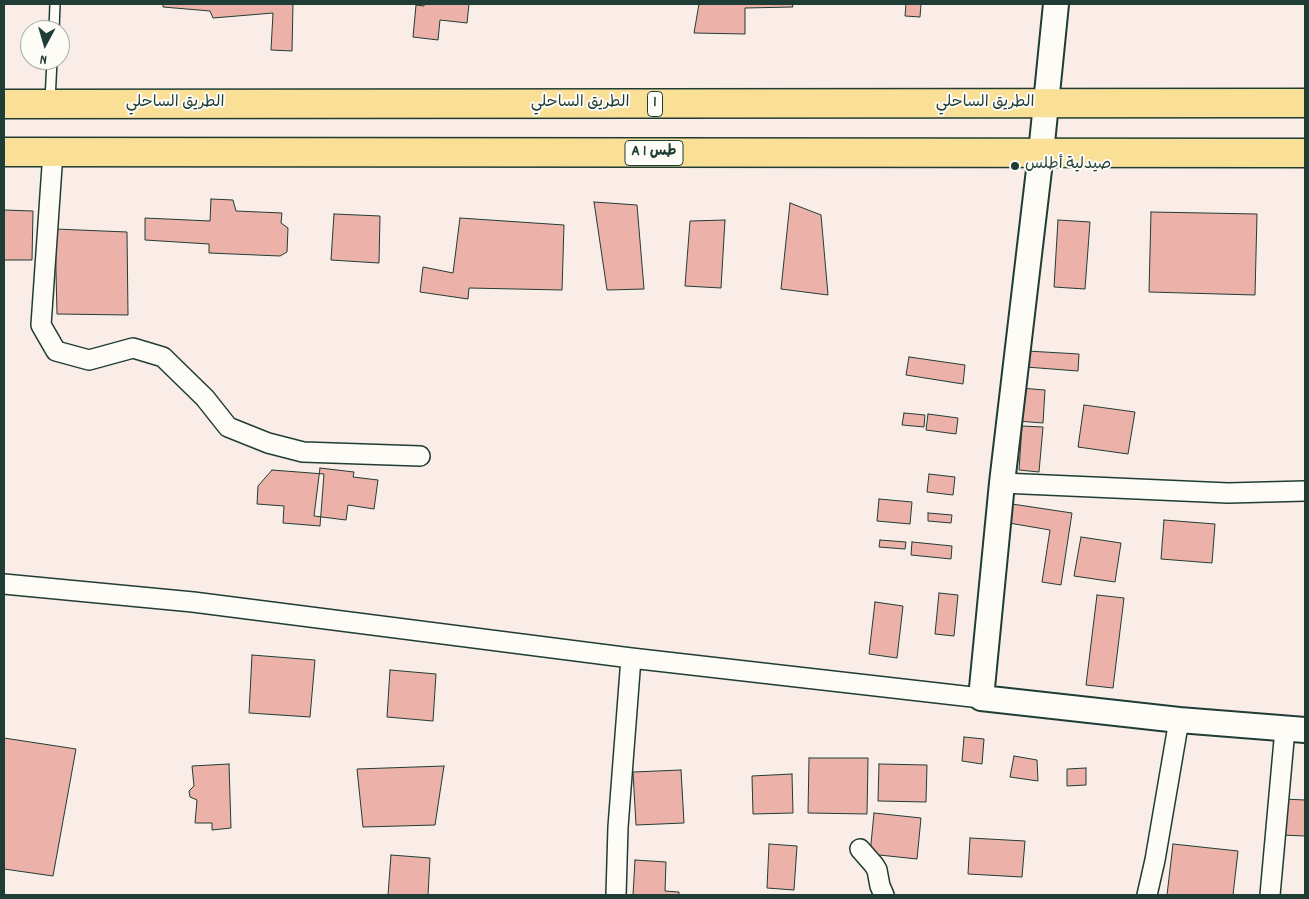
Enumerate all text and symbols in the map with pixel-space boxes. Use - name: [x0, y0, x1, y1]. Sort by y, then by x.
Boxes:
- north arrow: [20, 20, 70, 70]
- text: N: [39, 49, 48, 69]
- road number: 1: [648, 92, 662, 116]
- street label: الطريق الساحلي: [126, 94, 224, 114]
- street label: الطريق الساحلي: [531, 94, 629, 114]
- street label: الطريق الساحلي: [936, 94, 1034, 114]
- road number: A 1 طس: [625, 140, 683, 166]
- place label: صيدلية أطلس: [1025, 156, 1111, 176]
- marker: صيدلية أطلس: [1009, 160, 1021, 172]

